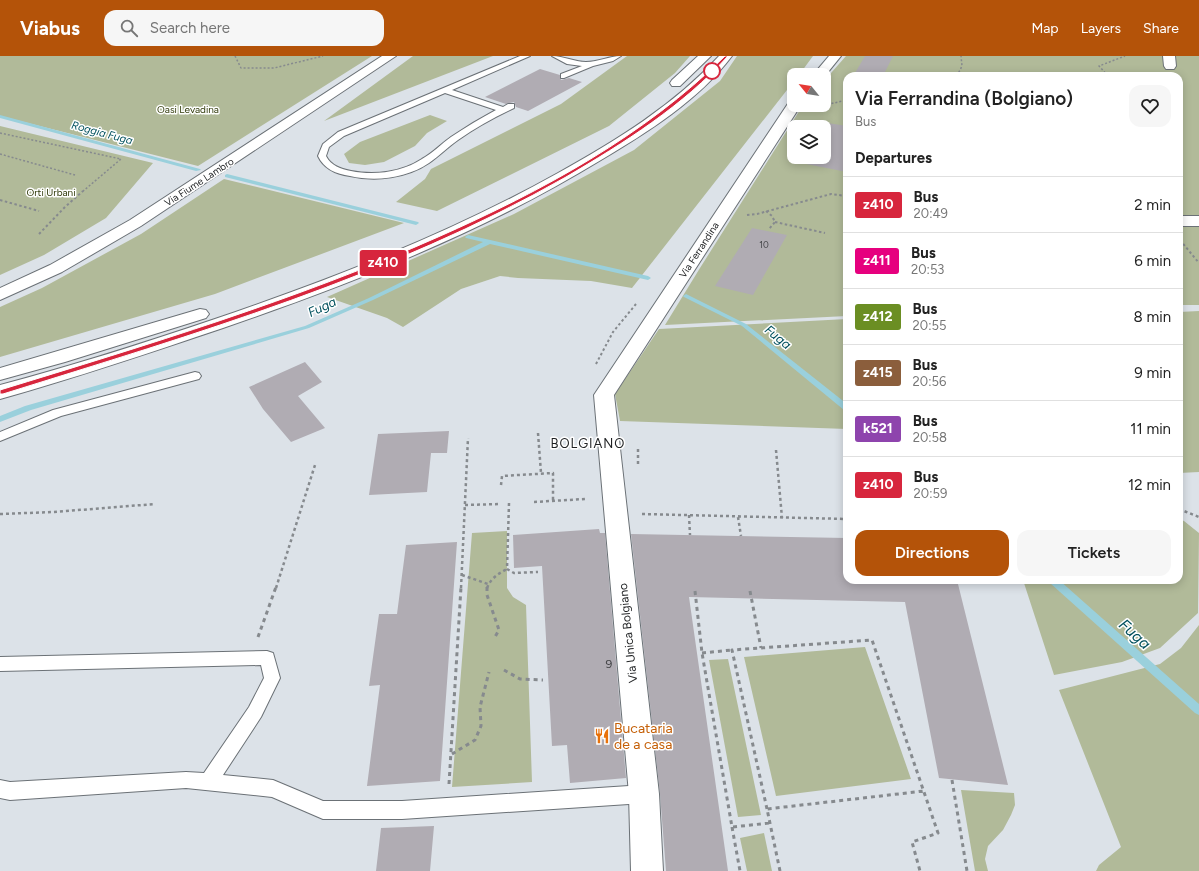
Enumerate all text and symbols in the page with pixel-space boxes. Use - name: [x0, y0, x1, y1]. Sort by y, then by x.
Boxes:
- search box: [104, 10, 384, 46]
- text: Viabus: [20, 17, 80, 40]
- icon: search: [118, 17, 140, 39]
- text: Search here: [150, 19, 230, 37]
- text: Map: [1031, 20, 1059, 37]
- text: Layers: [1081, 20, 1121, 37]
- text: Share: [1143, 20, 1179, 37]
- unlabelled marker: [703, 62, 721, 80]
- north arrow: [787, 68, 831, 112]
- map controls: [787, 68, 831, 164]
- button: heart: [1129, 85, 1171, 127]
- text: Via Ferrandina (Bolgiano): [855, 87, 1073, 110]
- park label: Oasi Levadina: [157, 103, 219, 116]
- text: Bus: [855, 114, 876, 129]
- water label: Roggia Fuga: [70, 119, 135, 148]
- button: layers: [787, 120, 831, 164]
- text: Departures: [855, 149, 932, 167]
- street label: Via Fiume Lambro: [162, 155, 236, 209]
- park label: Orti Urbani: [26, 186, 76, 199]
- text: Bus: [914, 188, 938, 206]
- text: z410: [863, 196, 894, 213]
- text: 2 min: [1134, 196, 1171, 214]
- text: 20:49: [914, 206, 948, 221]
- street label: Via Ferrandina: [676, 220, 722, 280]
- house number: 10: [759, 239, 769, 250]
- text: Bus: [911, 244, 936, 262]
- line badge: z410: [355, 250, 411, 276]
- text: z411: [863, 252, 891, 269]
- text: 6 min: [1134, 252, 1171, 270]
- text: z410: [368, 254, 398, 271]
- text: 20:53: [911, 262, 944, 277]
- water label: Fuga: [305, 294, 339, 320]
- text: Bus: [913, 300, 937, 318]
- text: z412: [863, 308, 893, 325]
- text: 8 min: [1133, 308, 1171, 326]
- text: 20:55: [913, 318, 946, 333]
- water label: Fuga: [762, 322, 794, 352]
- text: Bus: [913, 356, 937, 374]
- text: z415: [863, 364, 893, 381]
- text: 9 min: [1134, 364, 1171, 382]
- text: 20:56: [913, 374, 946, 389]
- text: Bus: [913, 412, 937, 430]
- text: k521: [863, 420, 893, 437]
- text: 11 min: [1130, 420, 1171, 438]
- text: 20:58: [913, 430, 947, 445]
- district label: BOLGIANO: [551, 436, 625, 451]
- text: Bus: [914, 468, 938, 486]
- text: z410: [863, 476, 894, 493]
- text: 12 min: [1128, 476, 1171, 494]
- text: 20:59: [914, 486, 947, 501]
- button: Directions: [855, 530, 1009, 576]
- button: Tickets: [1017, 530, 1171, 576]
- street label: Via Unica Bolgiano: [616, 582, 640, 684]
- water label: Fuga: [1115, 615, 1155, 653]
- house number: 9: [606, 657, 613, 671]
- place label: Bucataria de a casa: [614, 720, 673, 753]
- restaurant icon: Bucataria de a casa: [593, 727, 611, 745]

